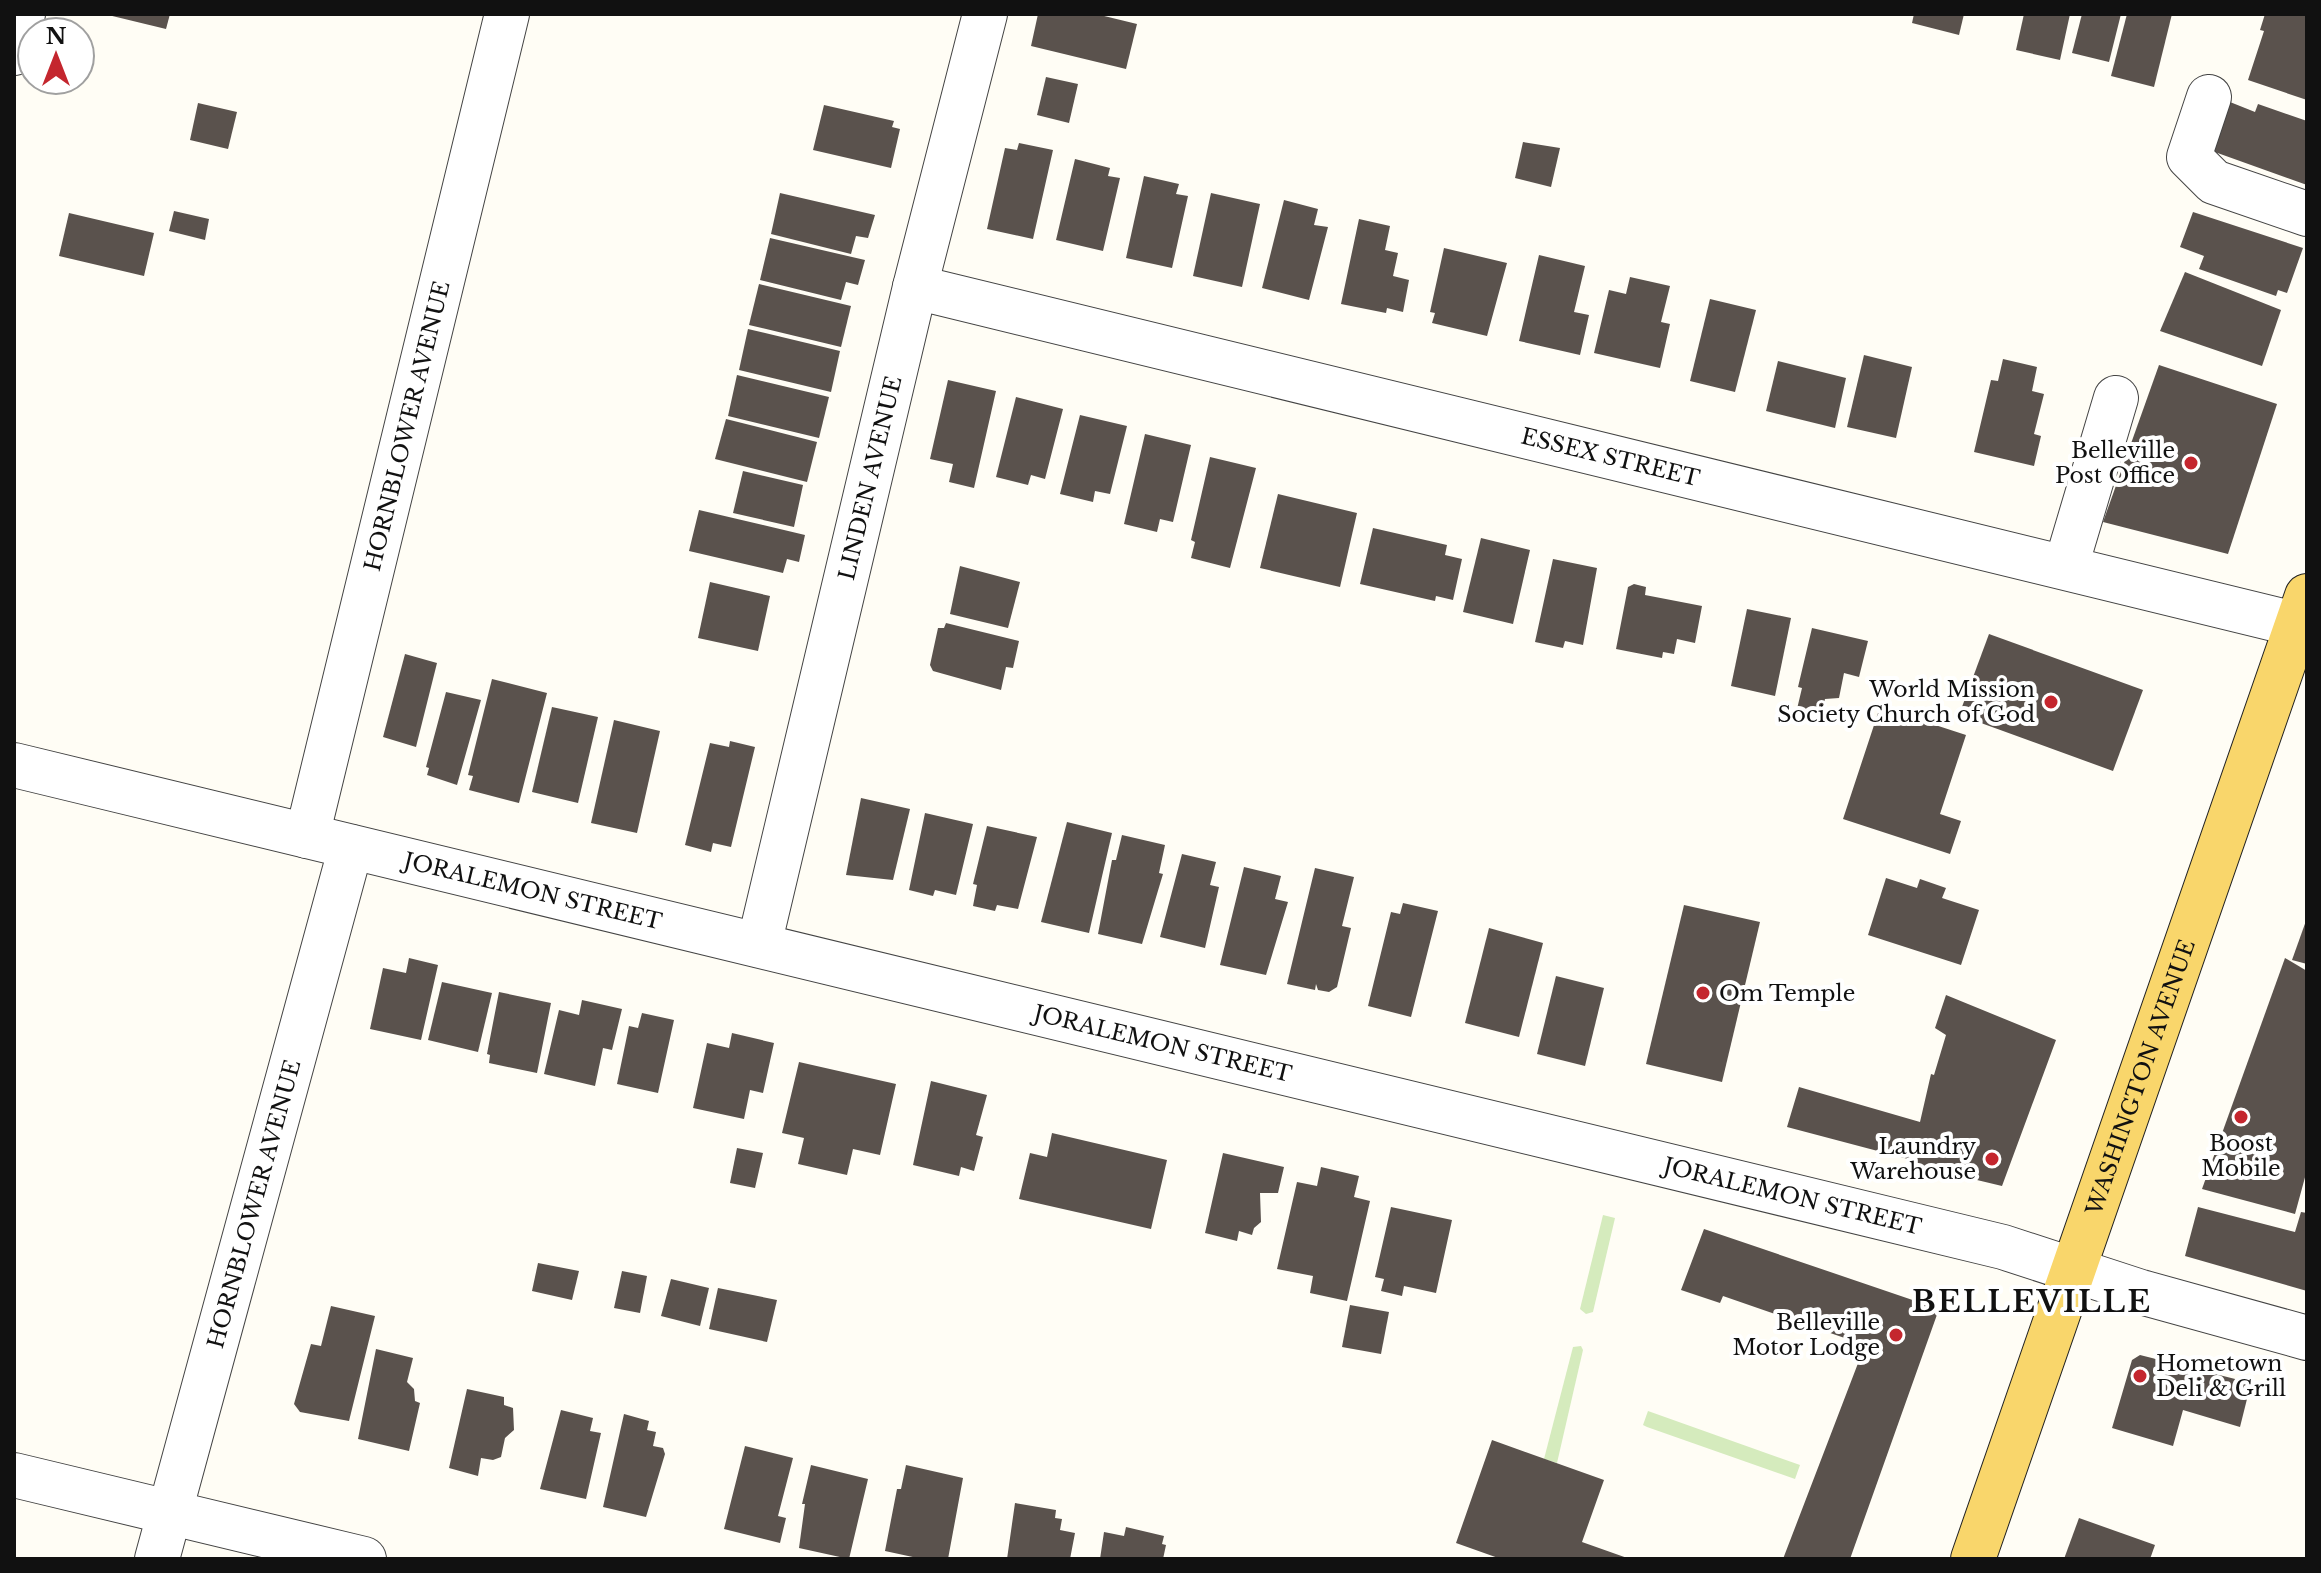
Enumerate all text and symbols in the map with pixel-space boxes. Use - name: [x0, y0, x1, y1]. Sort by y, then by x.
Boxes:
- north arrow: [16, 16, 96, 96]
- text: N: [46, 23, 67, 50]
- street label: HORNBLOWER AVENUE: [358, 278, 455, 574]
- street label: LINDEN AVENUE: [833, 373, 907, 583]
- street label: ESSEX STREET: [1518, 422, 1703, 492]
- place label: Belleville Post Office: [2055, 437, 2175, 489]
- marker: Belleville Post Office: [2182, 454, 2200, 472]
- place label: World Mission Society Church of God: [1777, 676, 2035, 728]
- marker: World Mission Society Church of God: [2042, 693, 2060, 711]
- street label: JORALEMON STREET: [398, 846, 665, 935]
- street label: WASHINGTON AVENUE: [2080, 936, 2200, 1220]
- place label: Om Temple: [1719, 980, 1855, 1007]
- marker: Om Temple: [1694, 984, 1712, 1002]
- street label: JORALEMON STREET: [1028, 998, 1295, 1088]
- street label: HORNBLOWER AVENUE: [202, 1057, 306, 1351]
- marker: Boost Mobile: [2232, 1108, 2250, 1126]
- place label: Boost Mobile: [2201, 1130, 2281, 1182]
- place label: Laundry Warehouse: [1849, 1133, 1976, 1185]
- marker: Laundry Warehouse: [1983, 1150, 2001, 1168]
- street label: JORALEMON STREET: [1658, 1151, 1924, 1240]
- district label: BELLEVILLE: [1912, 1283, 2152, 1320]
- place label: Belleville Motor Lodge: [1732, 1309, 1880, 1361]
- marker: Belleville Motor Lodge: [1887, 1326, 1905, 1344]
- place label: Hometown Deli & Grill: [2156, 1350, 2286, 1402]
- marker: Hometown Deli & Grill: [2131, 1367, 2149, 1385]

